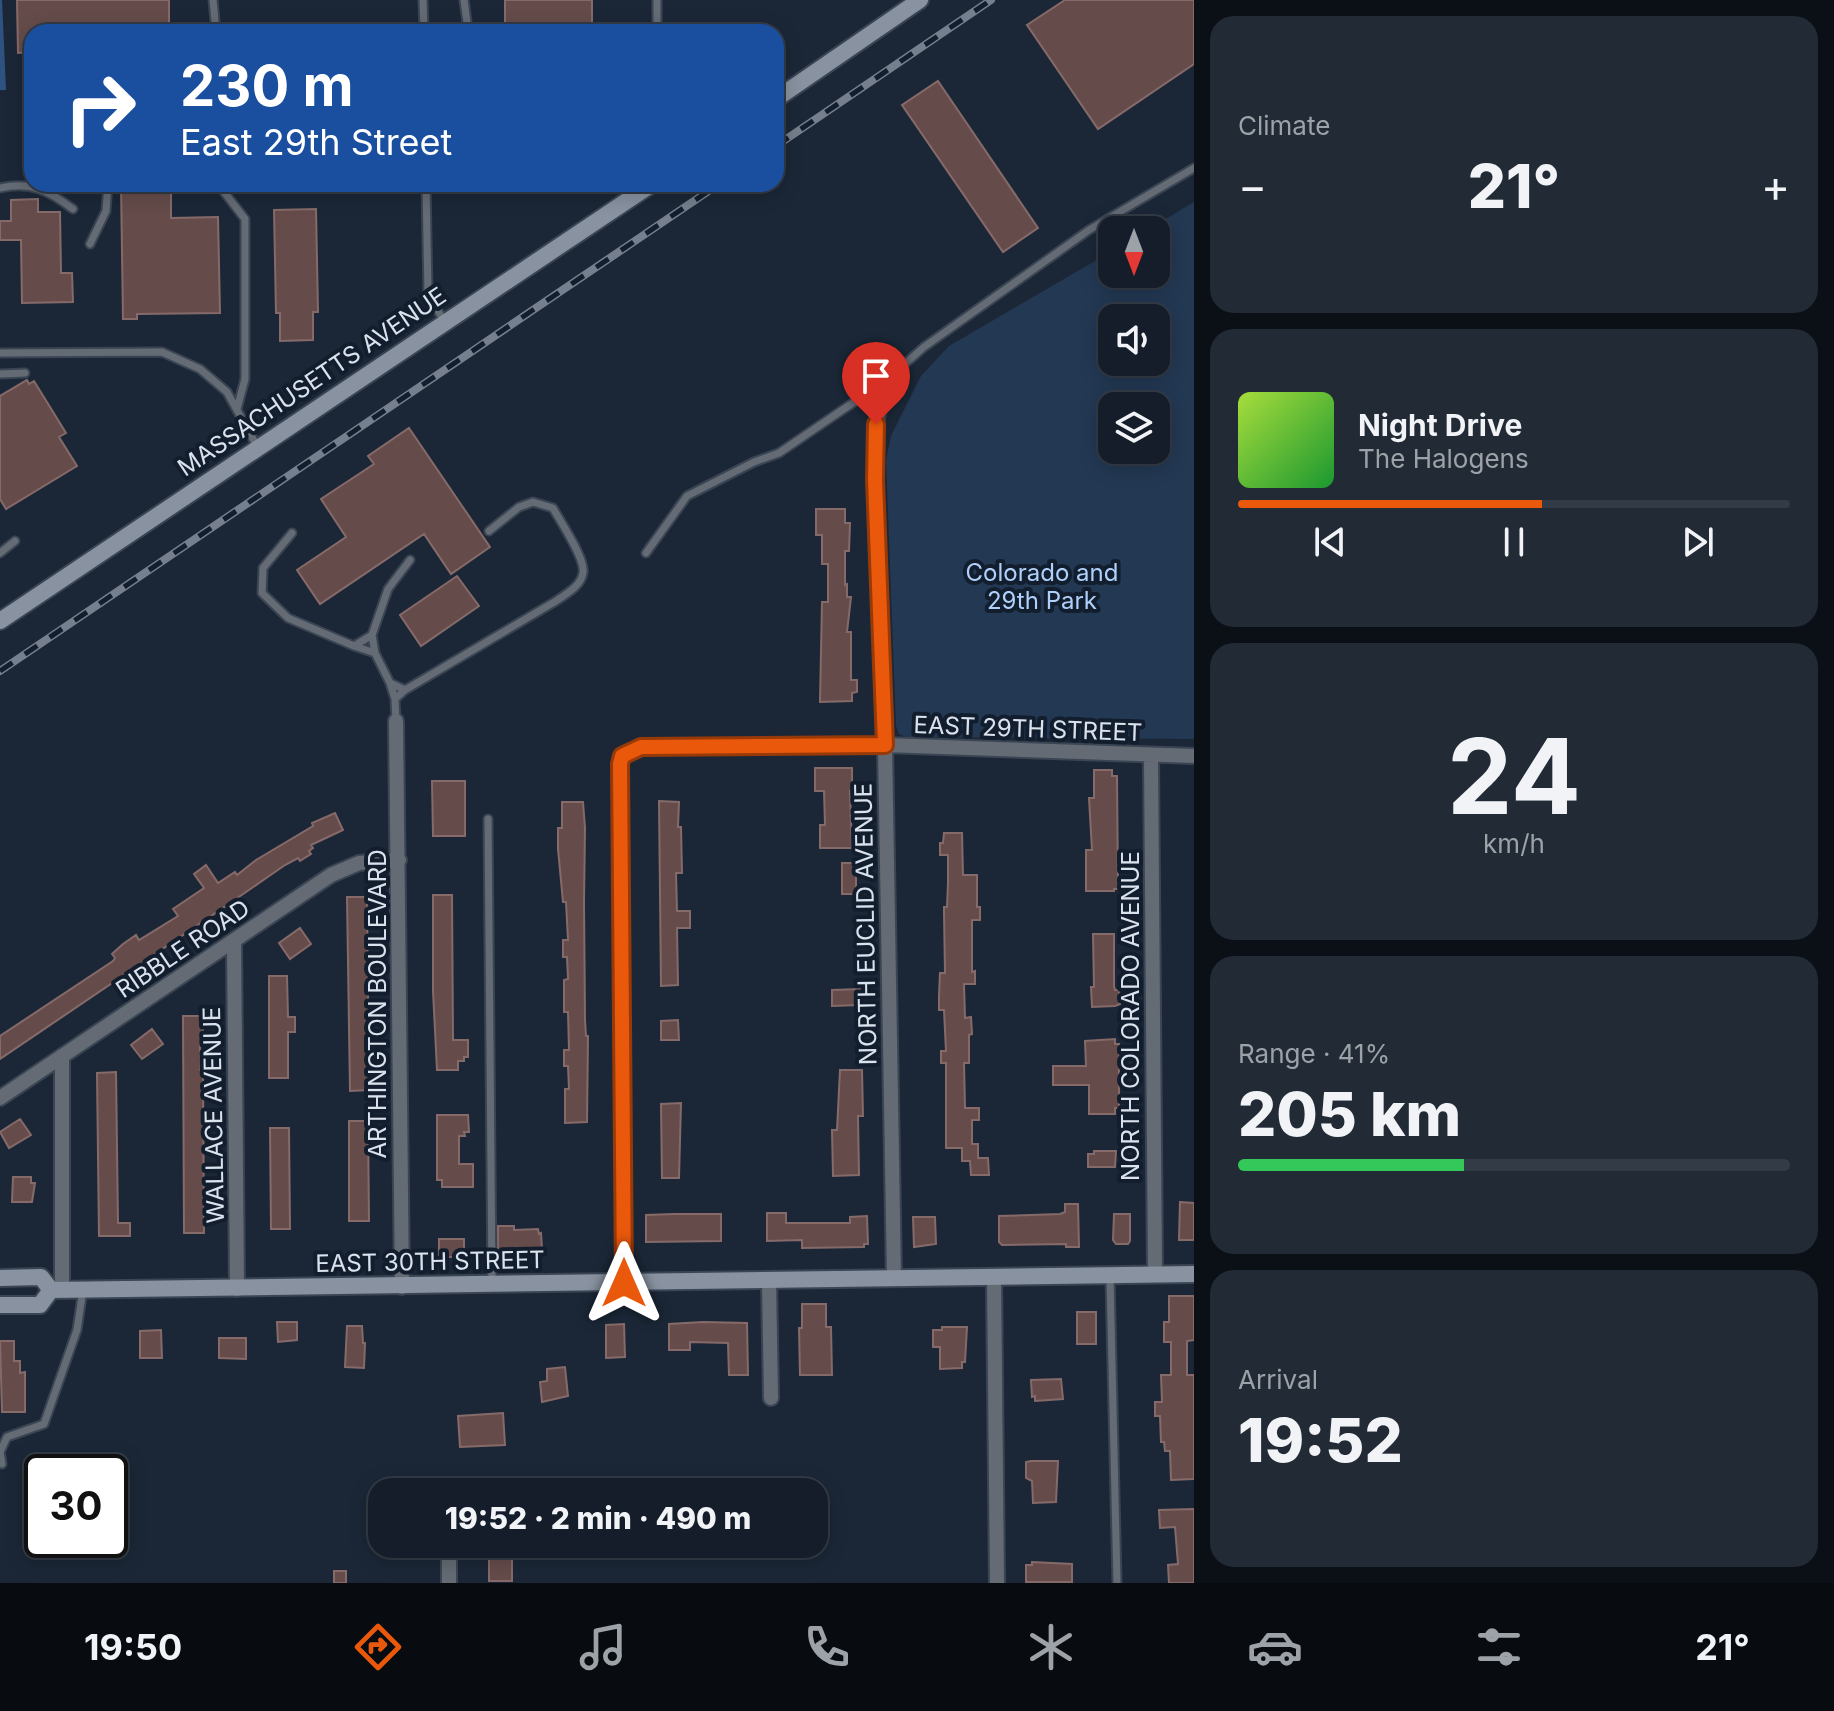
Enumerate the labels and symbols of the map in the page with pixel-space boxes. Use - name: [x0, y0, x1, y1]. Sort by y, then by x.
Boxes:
- north arrow: [1098, 216, 1170, 288]
- street label: MASSACHUSETTS AVENUE: [172, 281, 451, 482]
- pin: [842, 342, 910, 424]
- park label: Colorado and 29th Park: [966, 558, 1118, 615]
- street label: EAST 29TH STREET: [913, 710, 1143, 747]
- street label: NORTH EUCLID AVENUE: [849, 783, 882, 1065]
- street label: ARTHINGTON BOULEVARD: [363, 849, 392, 1159]
- street label: NORTH COLORADO AVENUE: [1116, 851, 1145, 1181]
- street label: RIBBLE ROAD: [110, 893, 255, 1004]
- street label: WALLACE AVENUE: [197, 1006, 230, 1224]
- position arrow: [582, 1241, 666, 1325]
- street label: EAST 30TH STREET: [315, 1245, 545, 1278]
- speed limit sign: 30: [24, 1454, 128, 1558]

